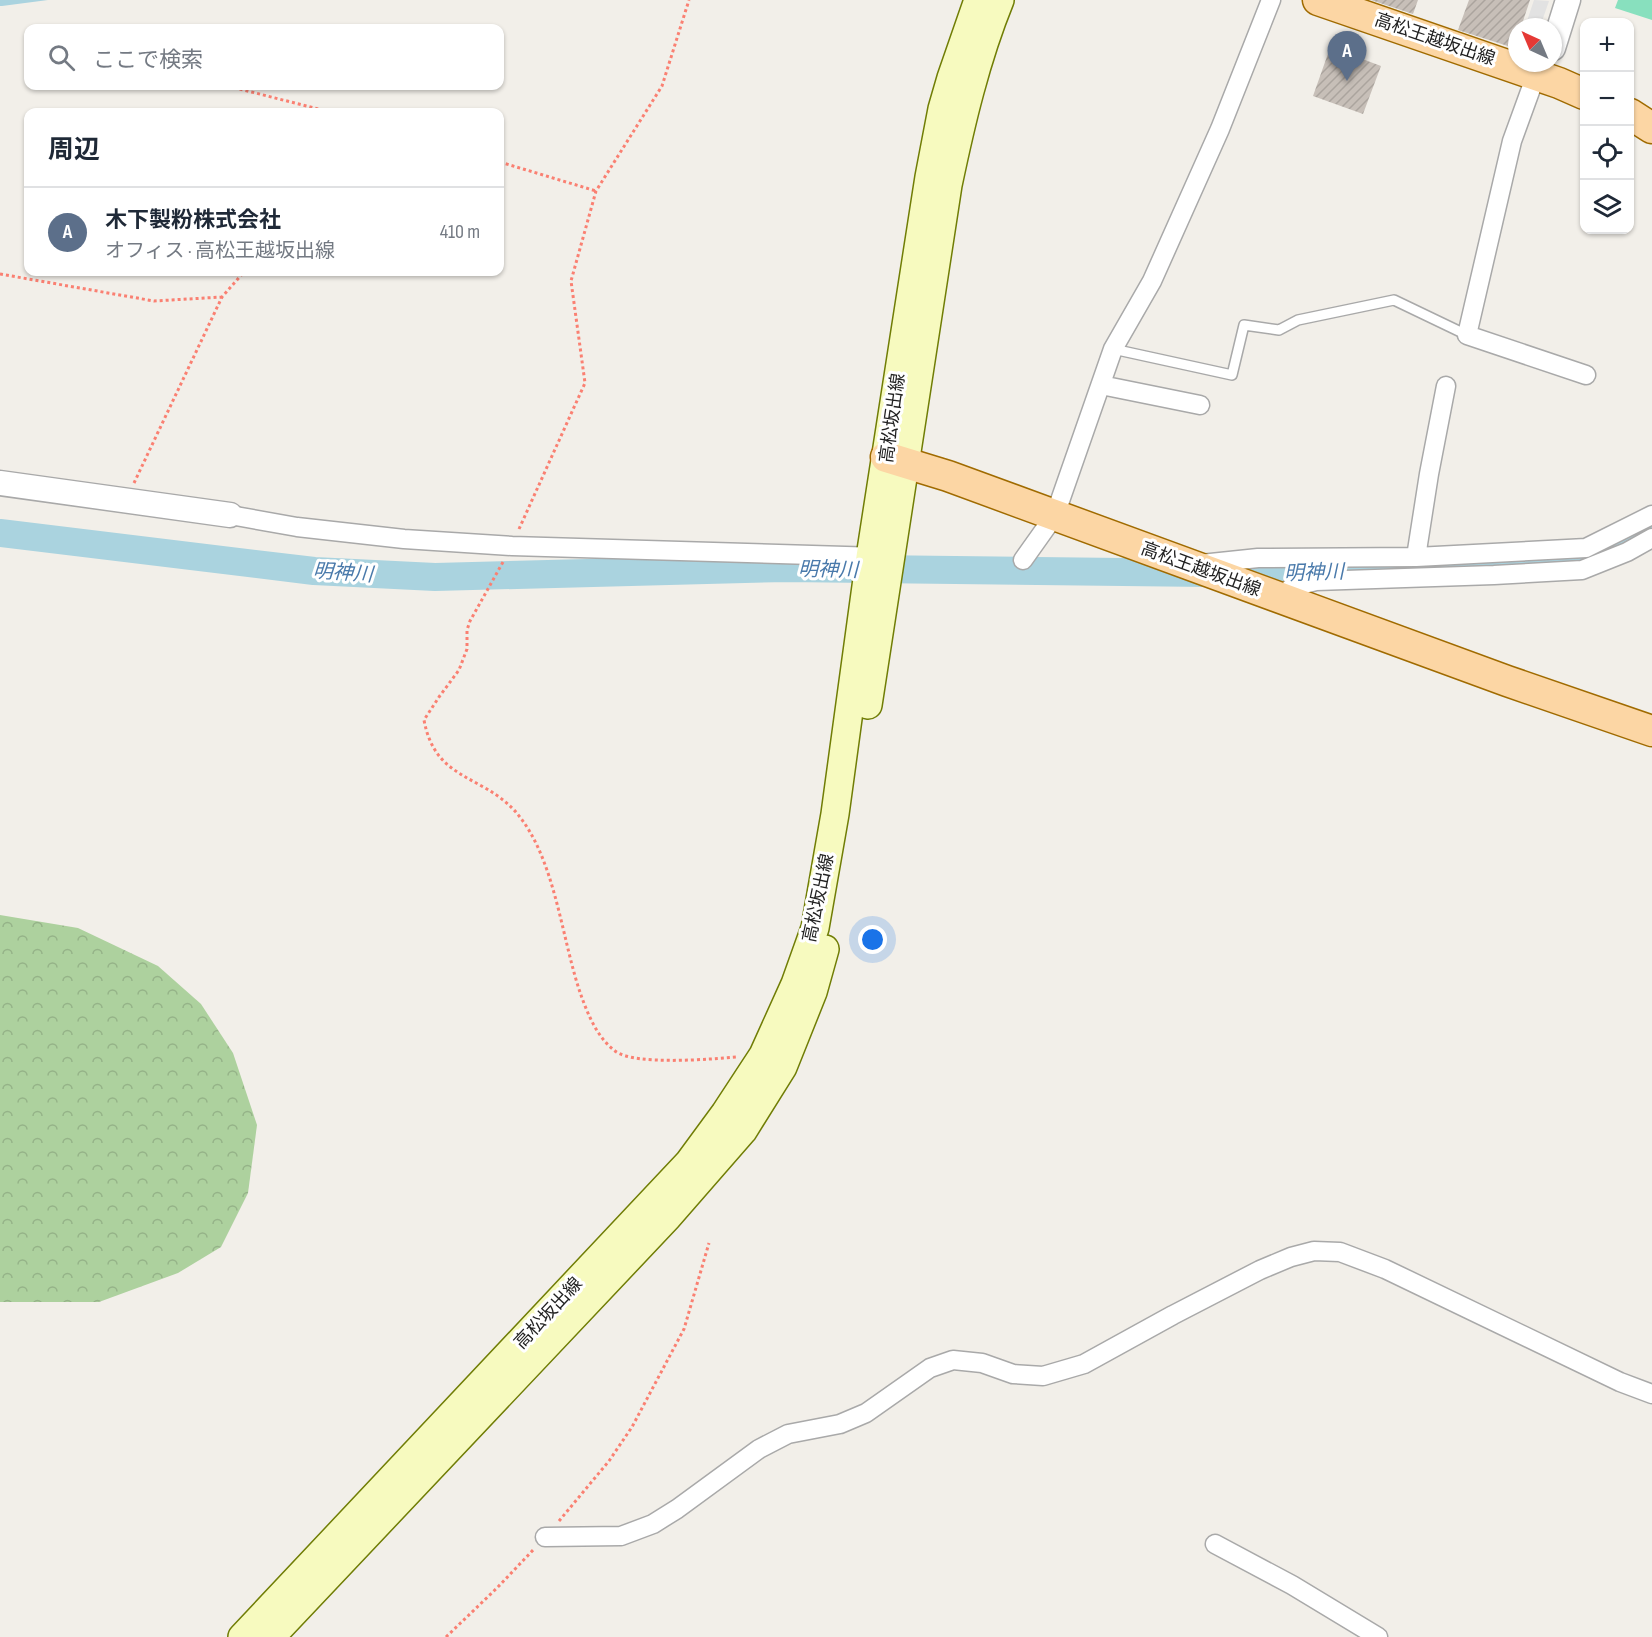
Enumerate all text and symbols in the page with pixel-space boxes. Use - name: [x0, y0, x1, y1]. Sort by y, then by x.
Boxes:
- street label: 高松王越坂出線: [1372, 9, 1498, 70]
- north arrow: [1508, 18, 1562, 72]
- map controls: [1580, 18, 1634, 234]
- button: +: [1580, 18, 1634, 72]
- search box: [24, 24, 504, 90]
- pin: A: [1328, 32, 1366, 81]
- icon: search: [45, 41, 78, 74]
- text: ここで検索: [93, 47, 203, 74]
- button: −: [1580, 72, 1634, 126]
- button: locate: [1580, 126, 1634, 180]
- text: 周辺: [48, 135, 100, 166]
- button: layers: [1580, 180, 1634, 234]
- text: 木下製粉株式会社: [105, 207, 281, 234]
- text: A: [63, 220, 72, 244]
- text: 410 m: [440, 220, 480, 244]
- text: オフィス · 高松王越坂出線: [105, 239, 335, 263]
- street label: 高松坂出線: [876, 372, 909, 464]
- street label: 高松王越坂出線: [1138, 538, 1264, 601]
- water label: 明神川: [798, 557, 860, 583]
- water label: 明神川: [312, 559, 376, 587]
- water label: 明神川: [1284, 560, 1346, 586]
- street label: 高松坂出線: [799, 852, 838, 944]
- your location: [858, 925, 887, 954]
- street label: 高松坂出線: [510, 1273, 587, 1353]

